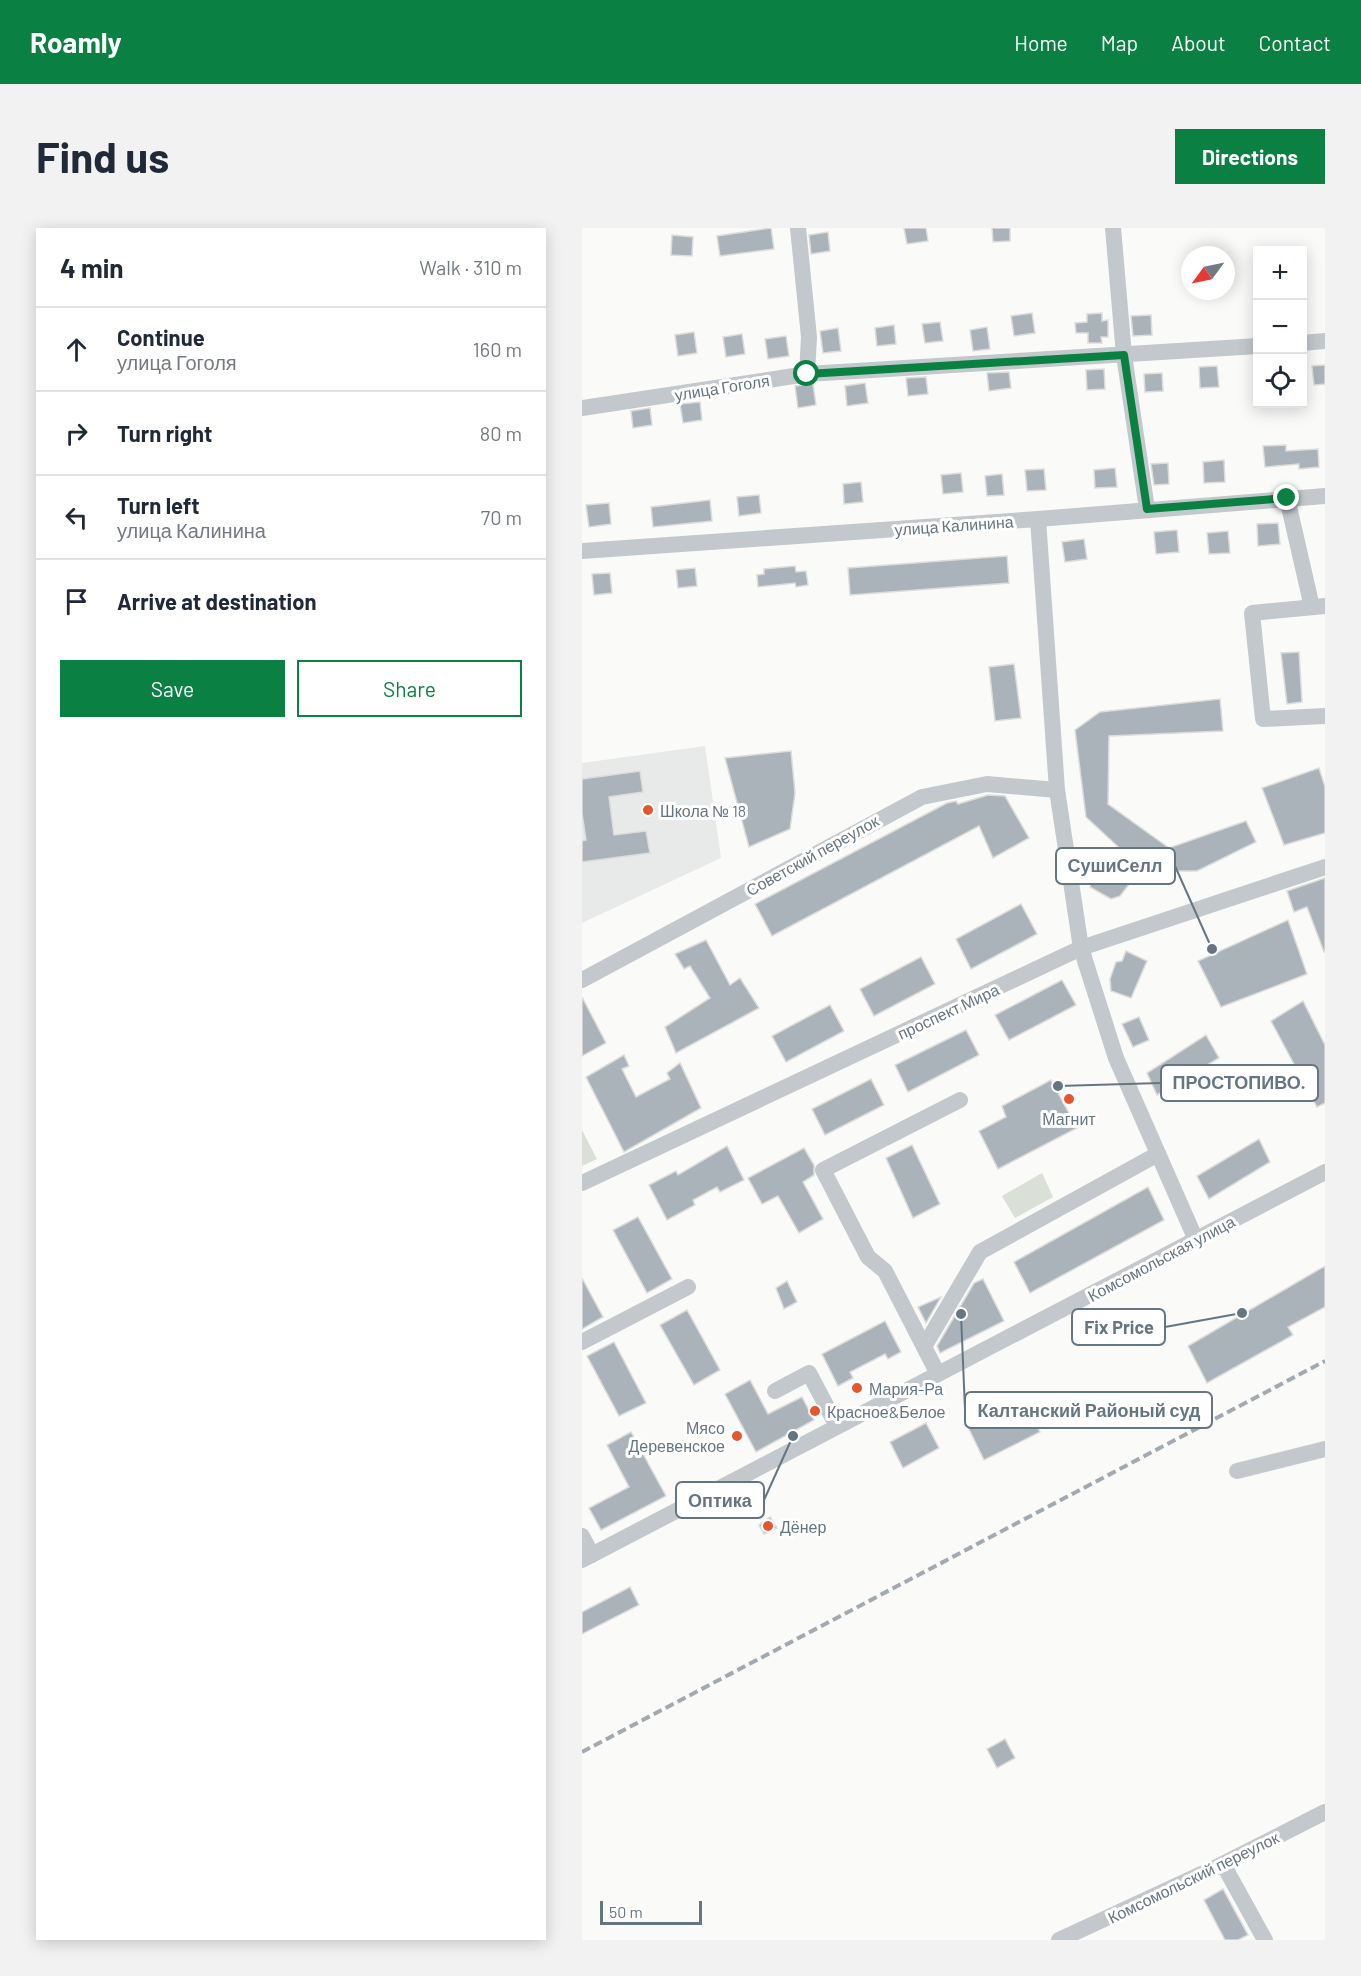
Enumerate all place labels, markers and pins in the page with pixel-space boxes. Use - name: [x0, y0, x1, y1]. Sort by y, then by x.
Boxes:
- place label: Школа № 18: [660, 801, 746, 820]
- marker: Школа № 18: [641, 803, 655, 817]
- callout: СушиСелл: [1056, 848, 1175, 884]
- callout: ПРОСТОПИВО.: [1161, 1065, 1318, 1101]
- marker: Магнит: [1062, 1092, 1076, 1106]
- place label: Магнит: [1042, 1109, 1096, 1128]
- callout: Fix Price: [1072, 1309, 1165, 1345]
- place label: Мария-Ра: [869, 1379, 943, 1398]
- marker: Мария-Ра: [850, 1381, 864, 1395]
- callout: Калтанский Районый суд: [965, 1392, 1212, 1428]
- place label: Красное&Белое: [827, 1402, 946, 1421]
- marker: Красное&Белое: [808, 1404, 822, 1418]
- place label: Мясо Деревенское: [628, 1418, 725, 1455]
- marker: Мясо Деревенское: [730, 1429, 744, 1443]
- callout: Оптика: [676, 1482, 764, 1518]
- place label: Дёнер: [780, 1517, 826, 1536]
- marker: Дёнер: [761, 1519, 775, 1533]

